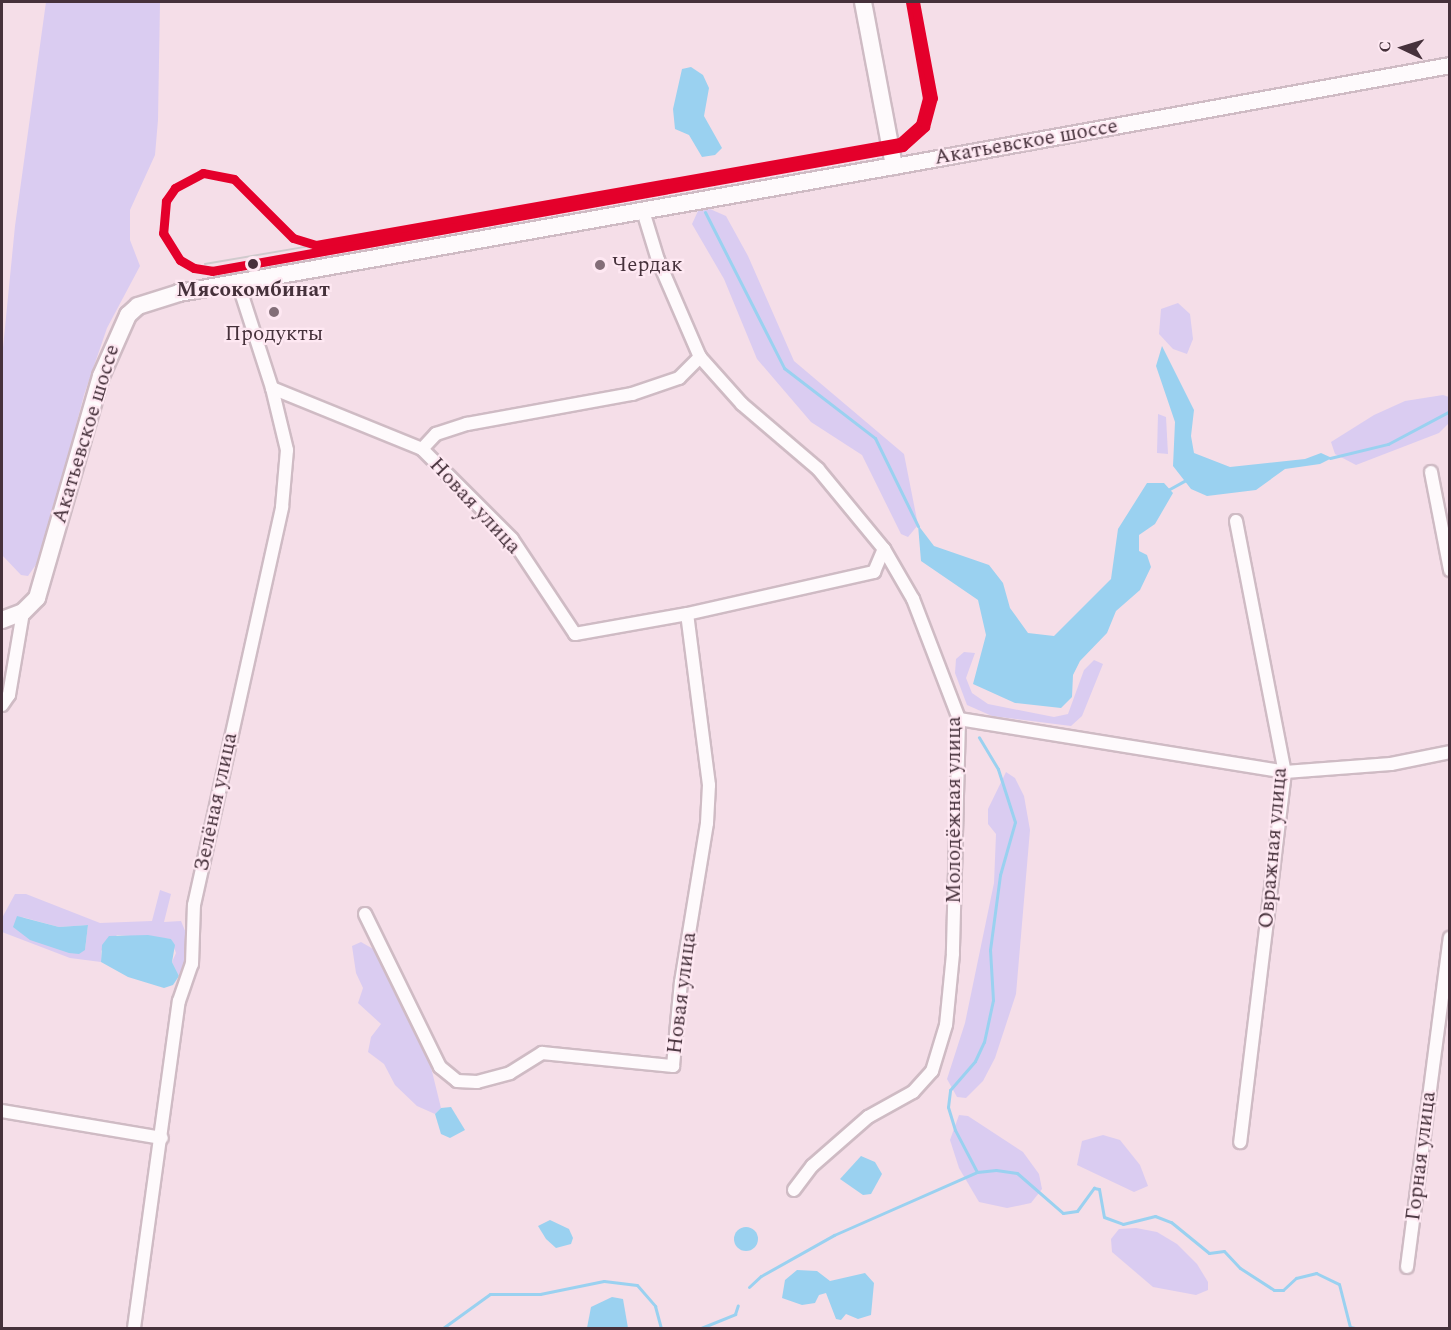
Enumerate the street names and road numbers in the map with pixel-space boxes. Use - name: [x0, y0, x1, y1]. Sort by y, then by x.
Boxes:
- street label: Акатьевское шоссе: [932, 113, 1120, 171]
- street label: Акатьевское шоссе: [47, 342, 125, 526]
- street label: Новая улица: [424, 452, 526, 560]
- street label: Молодёжная улица: [941, 716, 967, 904]
- street label: Зелёная улица: [189, 730, 243, 874]
- street label: Овражная улица: [1253, 766, 1293, 930]
- street label: Новая улица: [662, 931, 702, 1055]
- street label: Горная улица: [1401, 1090, 1441, 1222]

